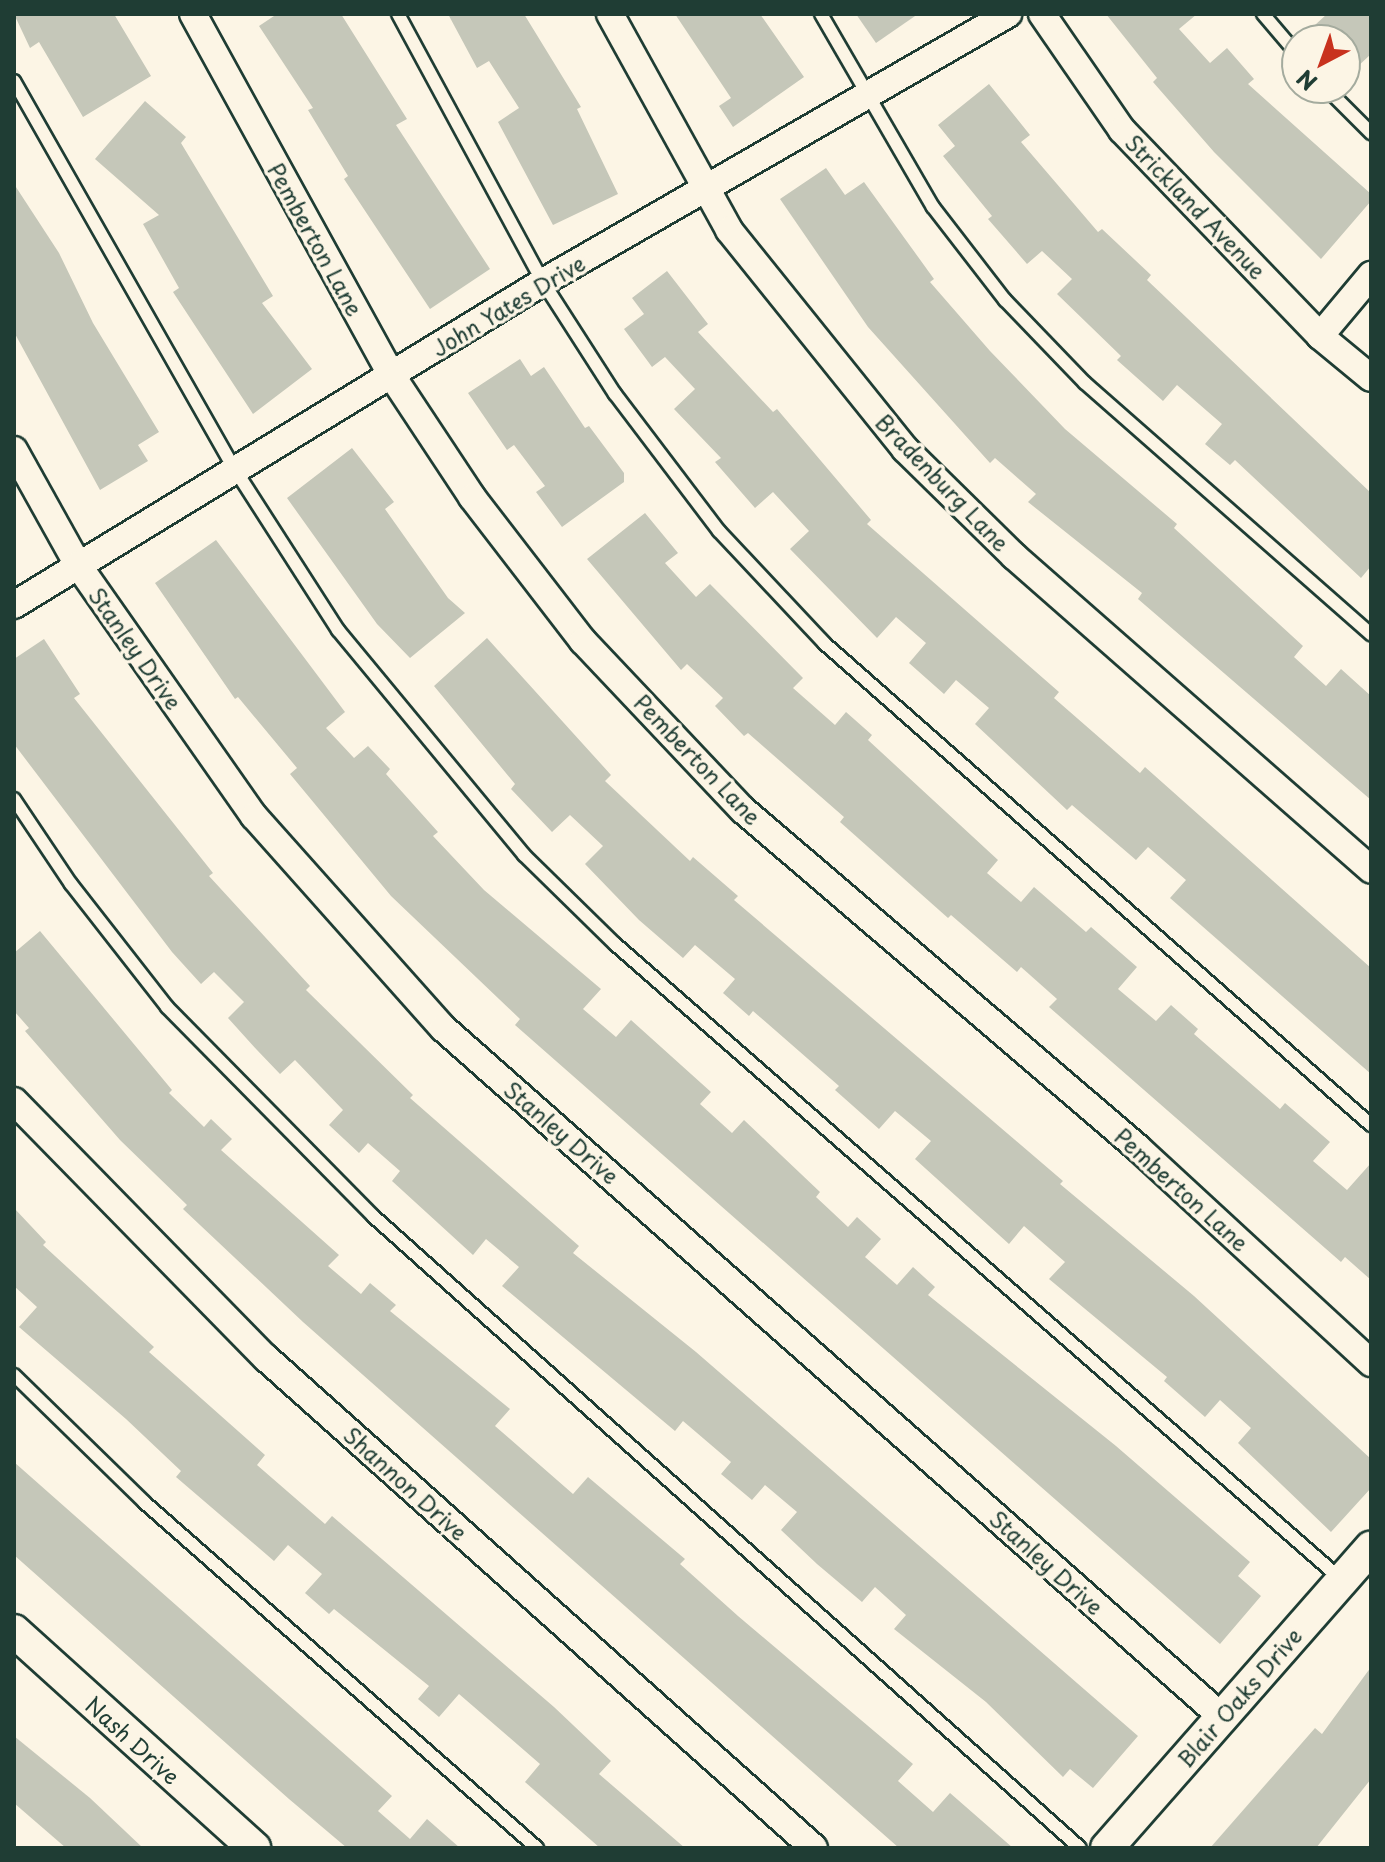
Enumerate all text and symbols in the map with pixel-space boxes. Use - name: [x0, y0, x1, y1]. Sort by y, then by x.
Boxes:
- north arrow: [1281, 24, 1361, 104]
- text: N: [1289, 63, 1324, 99]
- street label: Strickland Avenue: [1120, 128, 1272, 284]
- street label: Pemberton Lane: [263, 157, 369, 321]
- street label: John Yates Drive: [426, 248, 590, 362]
- street label: Bradenburg Lane: [870, 408, 1016, 556]
- street label: Stanley Drive: [84, 581, 188, 715]
- street label: Pemberton Lane: [628, 688, 768, 830]
- street label: Stanley Drive: [499, 1075, 625, 1189]
- street label: Pemberton Lane: [1109, 1121, 1255, 1257]
- street label: Shannon Drive: [339, 1421, 473, 1545]
- street label: Stanley Drive: [985, 1504, 1109, 1620]
- street label: Blair Oaks Drive: [1171, 1622, 1307, 1772]
- street label: Nash Drive: [80, 1691, 186, 1789]

